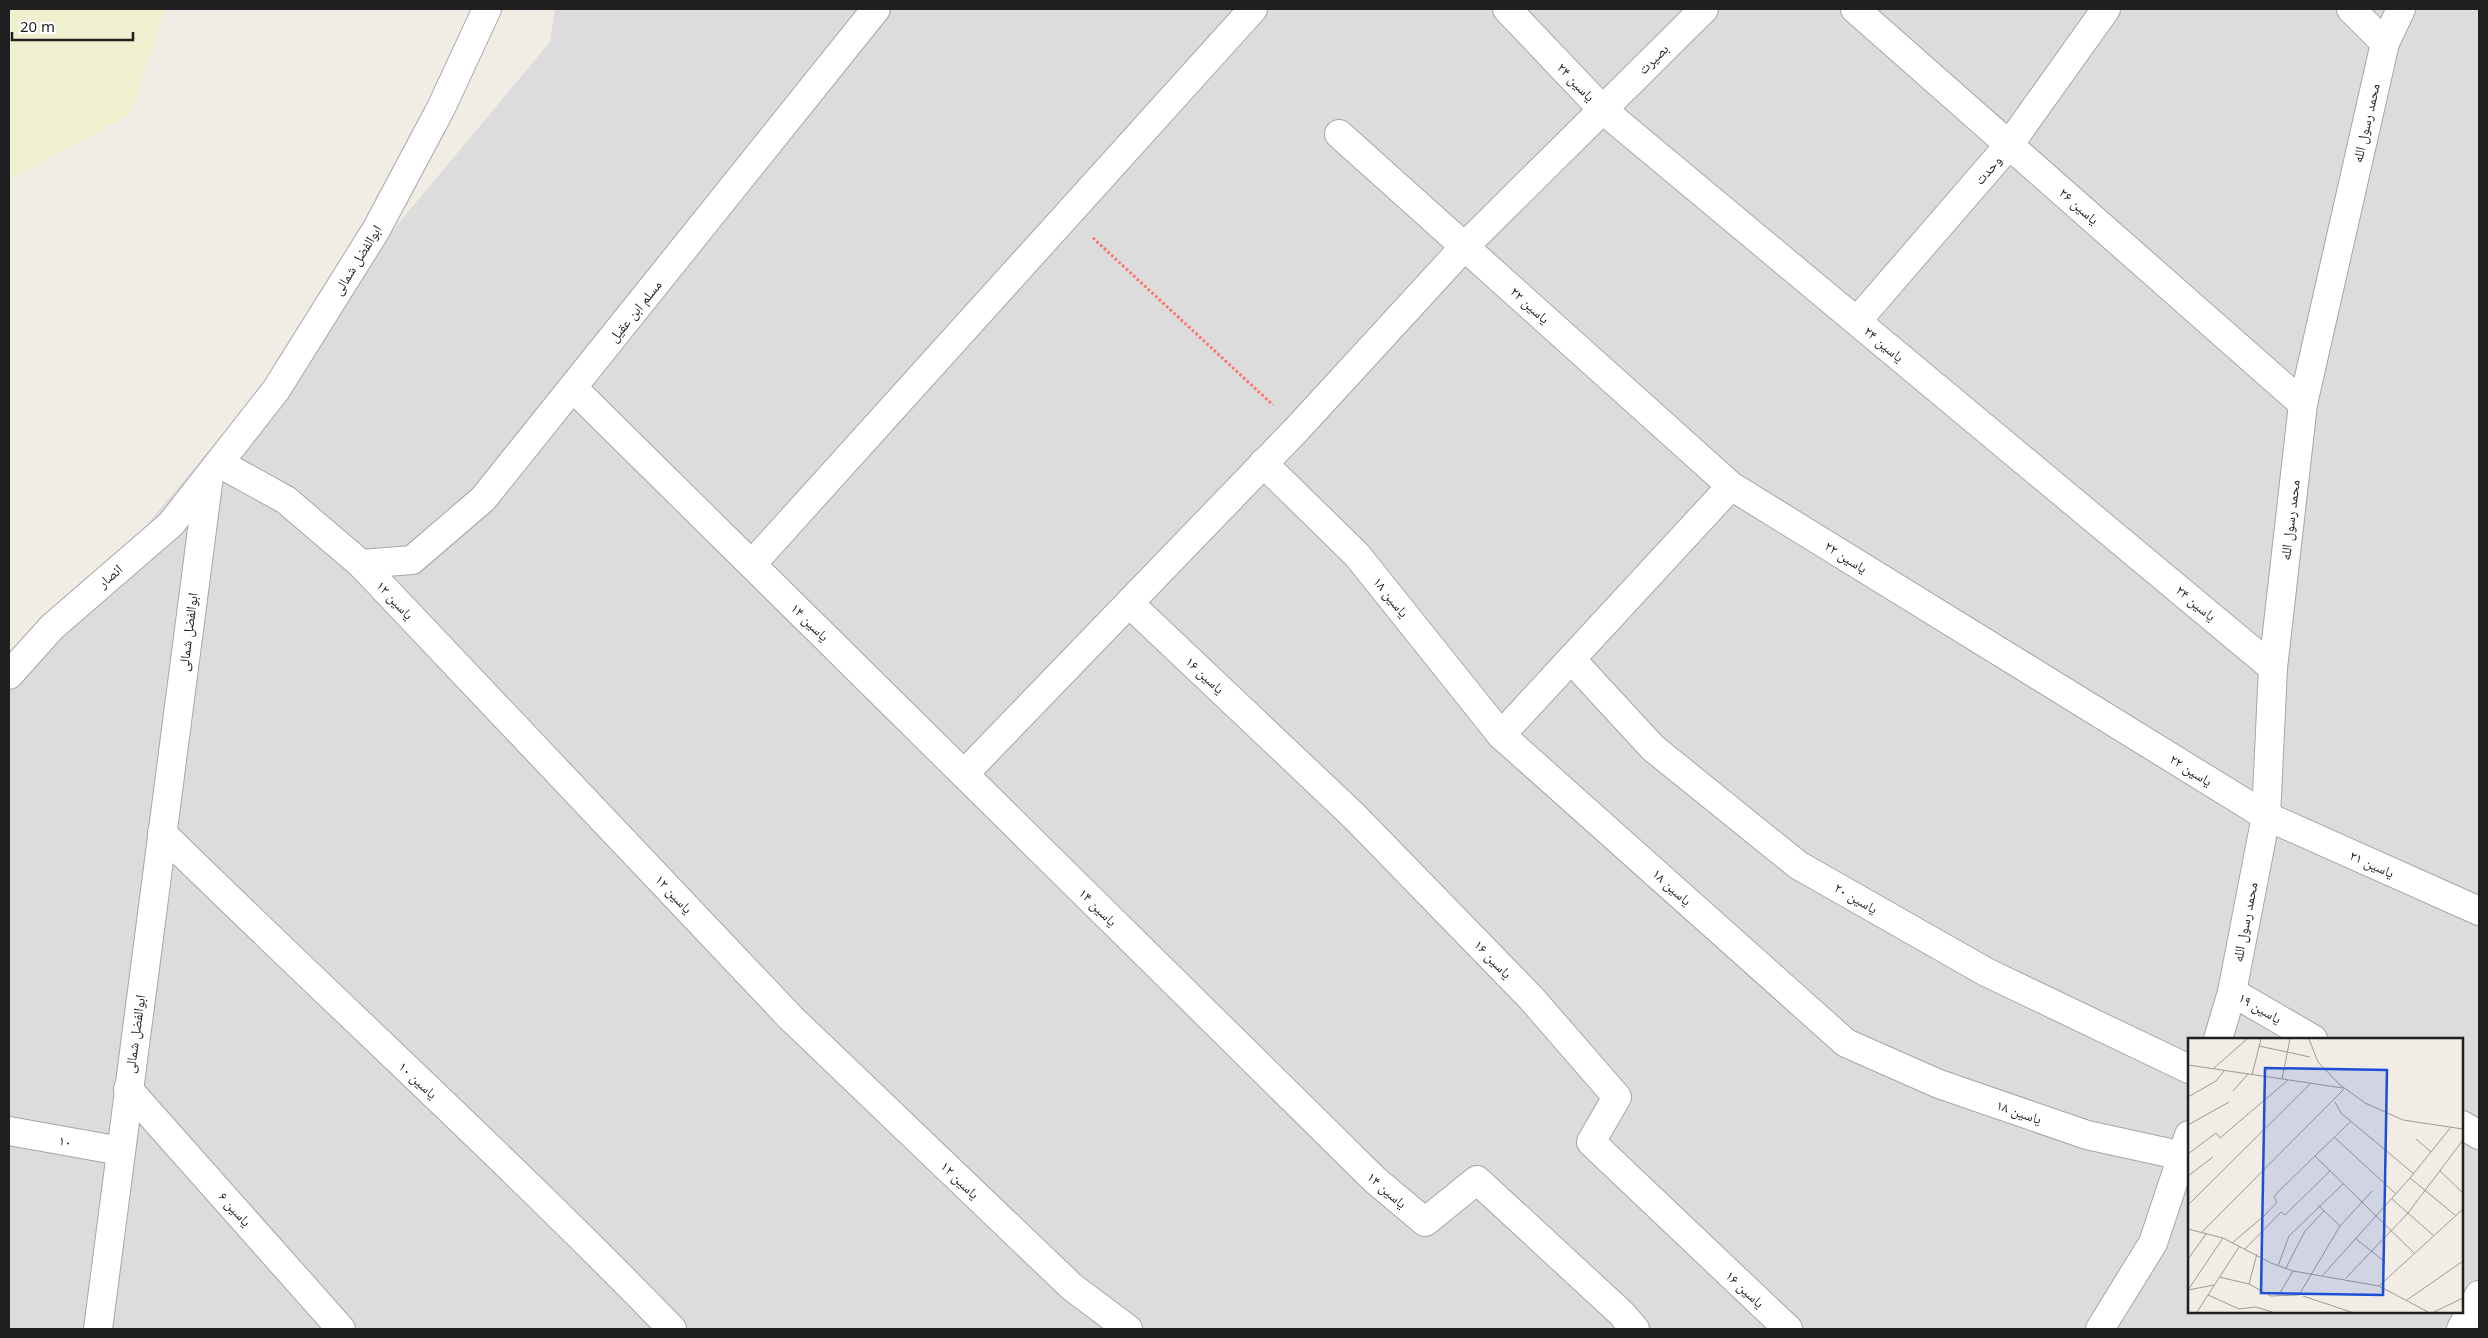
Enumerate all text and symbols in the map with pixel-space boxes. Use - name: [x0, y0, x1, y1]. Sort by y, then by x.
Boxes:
- scale bar: [12, 10, 134, 42]
- text: 20 m: [20, 16, 55, 36]
- street label: بصیرت: [1633, 39, 1672, 78]
- street label: یاسین ۲۴: [1553, 58, 1600, 105]
- street label: محمد رسول الله: [2347, 81, 2384, 164]
- street label: وحدت: [1970, 151, 2006, 188]
- street label: یاسین ۲۶: [2055, 183, 2103, 228]
- street label: ابوالفضل شمالی: [327, 221, 386, 298]
- street label: مسلم ابن عقیل: [604, 276, 666, 346]
- street label: یاسین ۲۲: [1507, 282, 1554, 328]
- street label: یاسین ۲۴: [1860, 321, 1909, 366]
- street label: محمد رسول الله: [2275, 479, 2304, 561]
- street label: یاسین ۲۲: [1821, 536, 1871, 577]
- street label: انصار: [92, 560, 126, 592]
- street label: یاسین ۱۸: [1369, 572, 1414, 621]
- street label: یاسین ۱۲: [372, 576, 418, 623]
- street label: یاسین ۲۴: [2172, 580, 2221, 625]
- street label: ابوالفضل شمالی: [173, 591, 202, 672]
- street label: یاسین ۱۴: [787, 598, 834, 645]
- street label: یاسین ۱۶: [1182, 652, 1229, 698]
- street label: یاسین ۲۲: [2166, 749, 2216, 790]
- street label: یاسین ۲۱: [2347, 845, 2398, 882]
- street label: یاسین ۱۸: [1649, 864, 1696, 910]
- street label: یاسین ۱۲: [651, 870, 697, 917]
- street label: یاسین ۲۰: [1831, 878, 1882, 918]
- street label: محمد رسول الله: [2227, 880, 2262, 963]
- street label: یاسین ۱۴: [1075, 883, 1122, 930]
- street label: یاسین ۱۶: [1470, 935, 1517, 982]
- street label: یاسین ۱۹: [2235, 988, 2286, 1028]
- street label: ابوالفضل شمالی: [120, 993, 149, 1075]
- inset map: [2188, 1038, 2463, 1313]
- street label: یاسین ۱۰: [395, 1057, 442, 1103]
- street label: یاسین ۱۸: [1994, 1095, 2045, 1128]
- street label: ۱۰: [57, 1130, 73, 1151]
- street label: یاسین ۱۲: [937, 1156, 984, 1203]
- street label: یاسین ۱۴: [1363, 1167, 1411, 1212]
- street label: یاسین ۶: [215, 1187, 256, 1230]
- street label: یاسین ۱۶: [1722, 1266, 1769, 1312]

